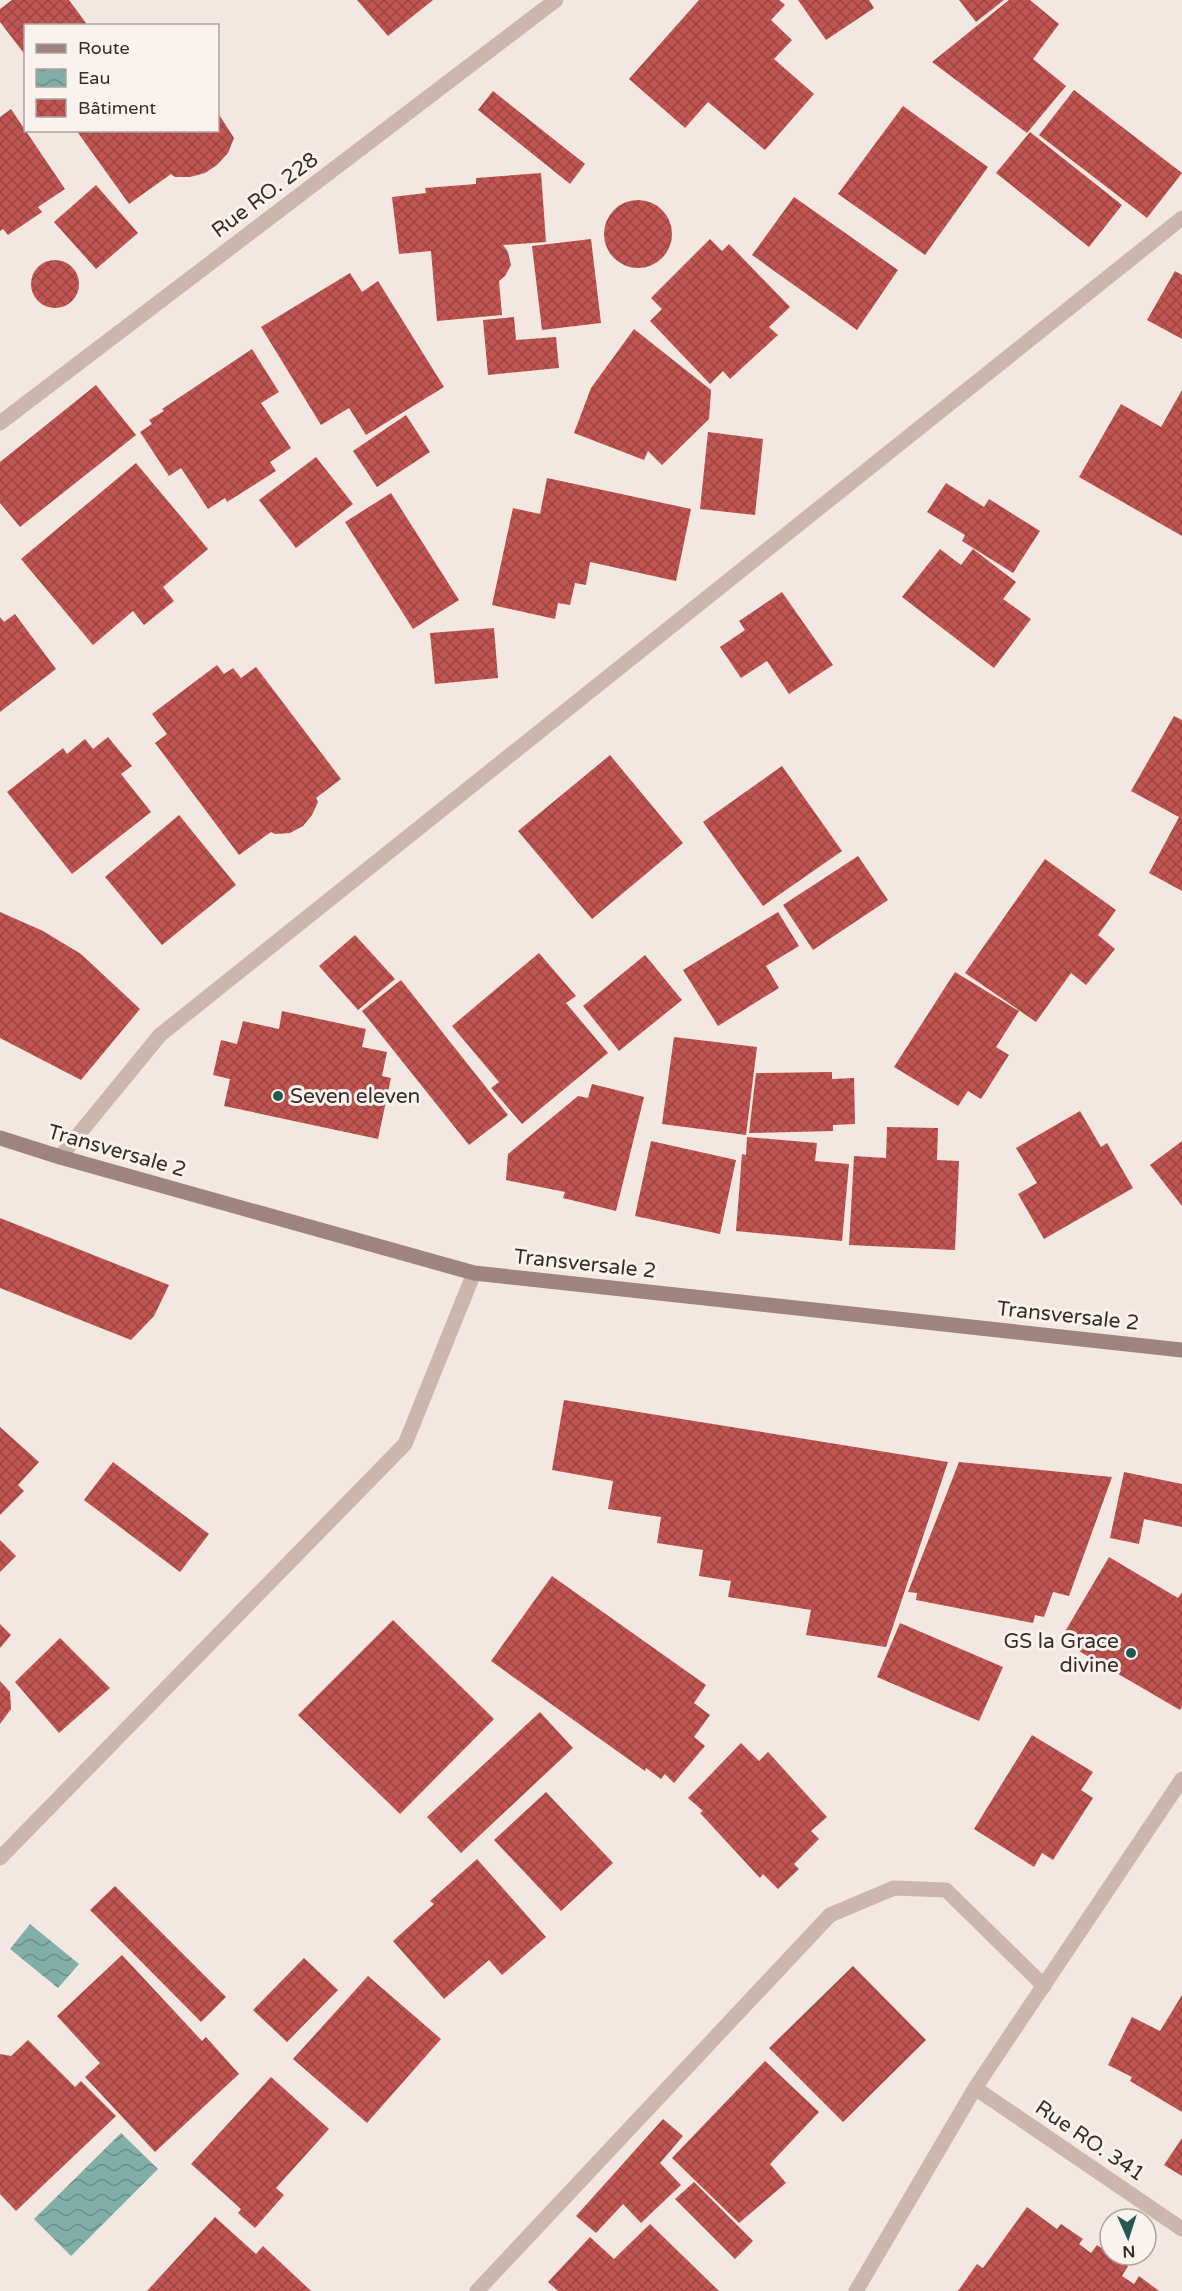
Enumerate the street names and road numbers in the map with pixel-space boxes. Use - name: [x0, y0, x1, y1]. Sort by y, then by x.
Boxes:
- street label: Rue RO. 228: [207, 147, 323, 243]
- street label: Transversale 2: [45, 1119, 189, 1183]
- street label: Transversale 2: [513, 1244, 657, 1284]
- street label: Transversale 2: [996, 1296, 1140, 1336]
- street label: Rue RO. 341: [1030, 2095, 1150, 2187]

